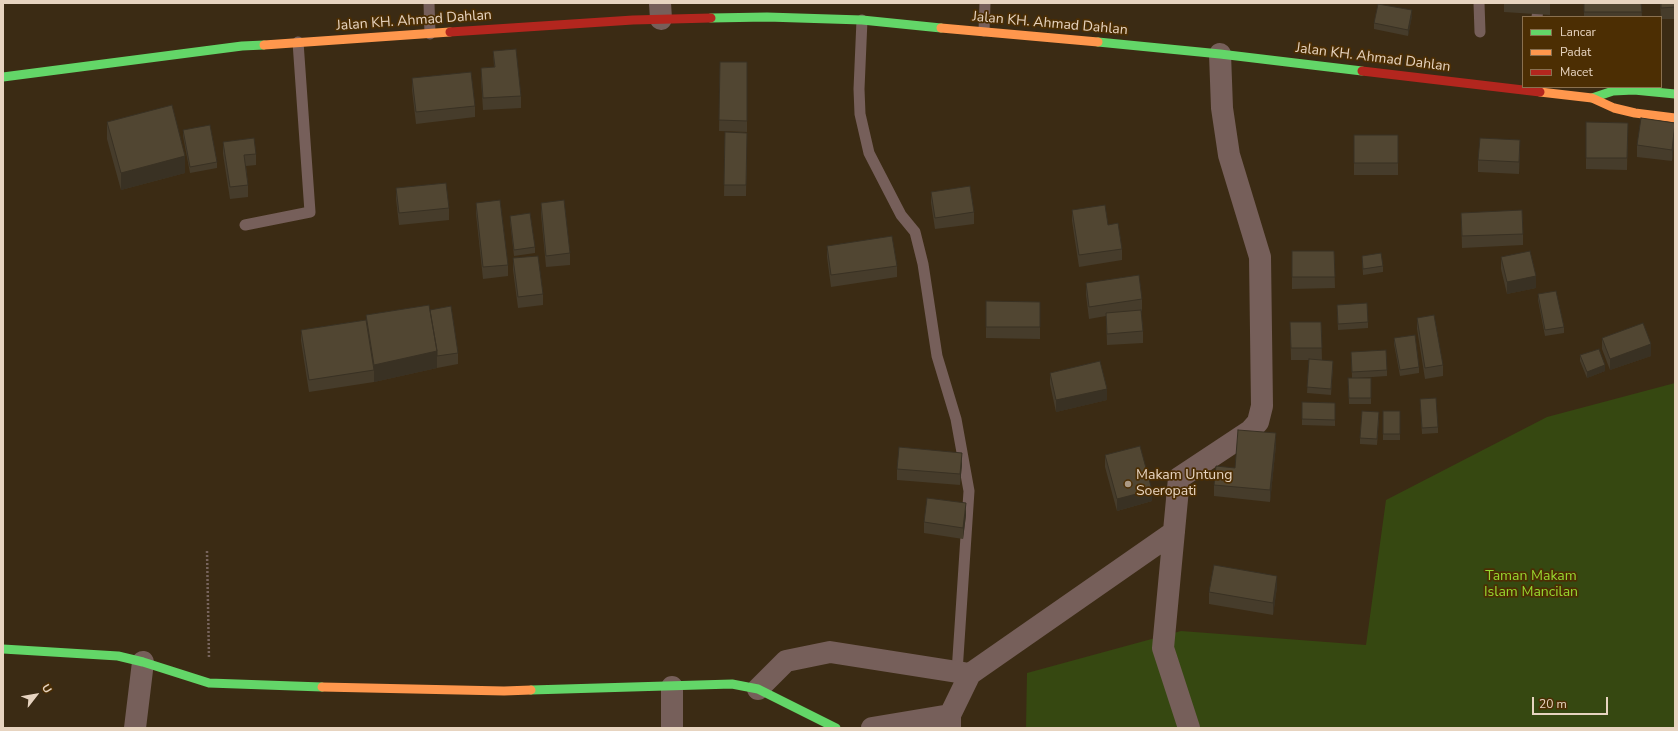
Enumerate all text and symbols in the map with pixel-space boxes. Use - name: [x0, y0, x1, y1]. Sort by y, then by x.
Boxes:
- street label: Jalan KH. Ahmad Dahlan: [336, 7, 492, 35]
- street label: Jalan KH. Ahmad Dahlan: [972, 9, 1128, 39]
- legend: [1522, 16, 1662, 88]
- text: Lancar: [1560, 24, 1596, 40]
- street label: Jalan KH. Ahmad Dahlan: [1295, 40, 1451, 76]
- text: Padat: [1560, 44, 1591, 60]
- text: Macet: [1560, 64, 1593, 80]
- place label: Makam Untung Soeropati: [1136, 468, 1232, 500]
- marker: Makam Untung Soeropati: [1123, 479, 1133, 489]
- park label: Taman Makam Islam Mancilan: [1484, 569, 1578, 602]
- north arrow: [16, 675, 56, 715]
- text: U: [38, 681, 55, 696]
- scale bar: [1534, 689, 1610, 715]
- text: 20 m: [1539, 696, 1567, 712]

